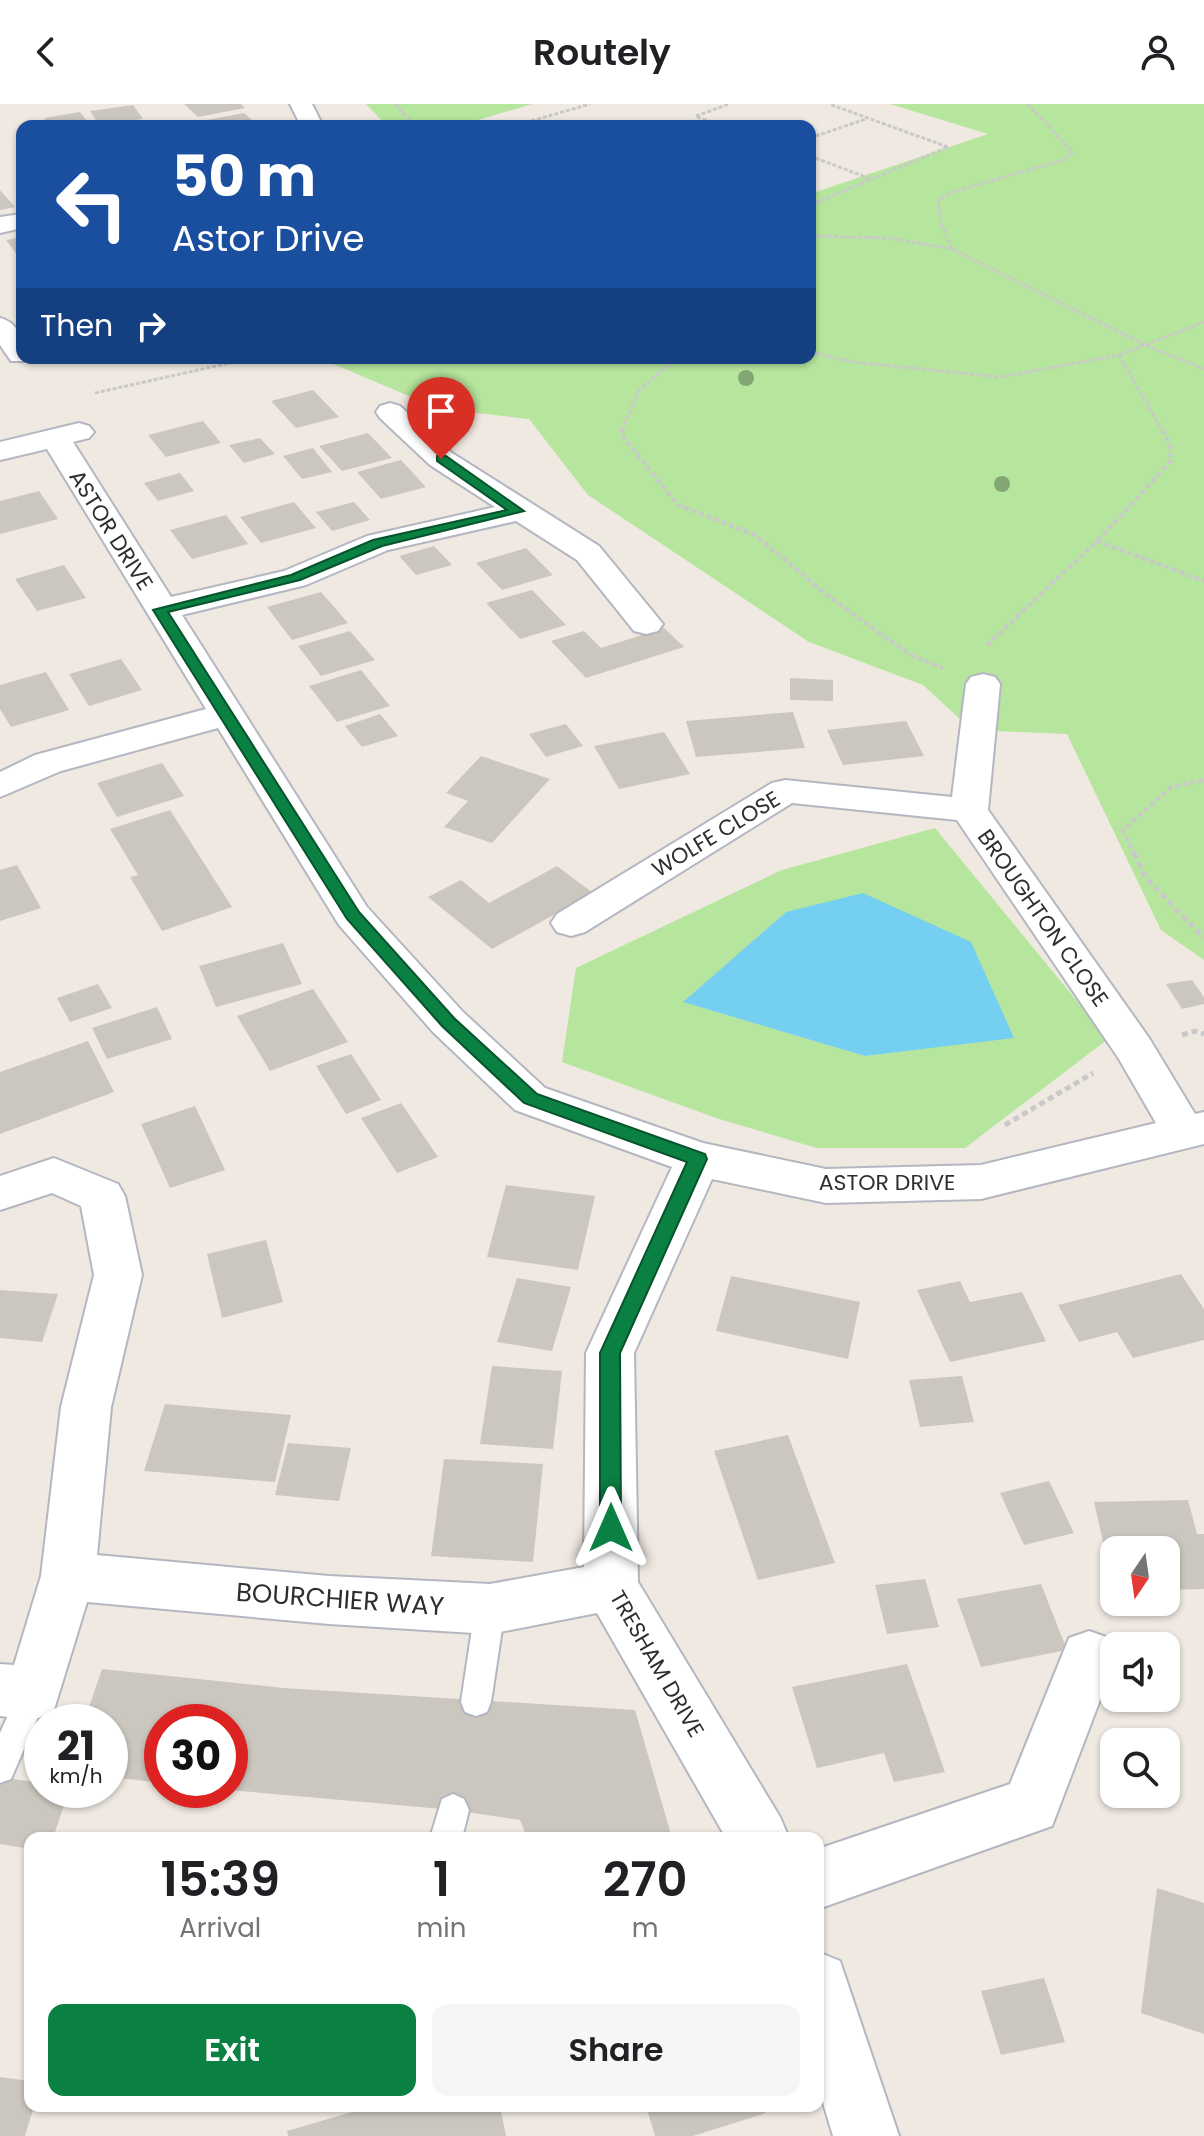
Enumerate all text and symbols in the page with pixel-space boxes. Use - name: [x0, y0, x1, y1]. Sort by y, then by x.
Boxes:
- text: Routely: [533, 27, 671, 78]
- icon: back: [24, 30, 68, 74]
- icon: person: [1136, 30, 1180, 74]
- text: 50 m: [172, 137, 316, 216]
- icon: left: [40, 152, 144, 256]
- text: Astor Drive: [172, 213, 365, 264]
- text: Then: [40, 304, 113, 347]
- icon: right: [129, 304, 173, 348]
- pin: [407, 377, 475, 459]
- icon: arrive: [419, 389, 463, 433]
- street label: ASTOR DRIVE: [62, 464, 160, 596]
- street label: WOLFE CLOSE: [646, 784, 786, 884]
- street label: BROUGHTON CLOSE: [970, 823, 1116, 1013]
- street label: ASTOR DRIVE: [819, 1167, 955, 1198]
- position arrow: [569, 1486, 653, 1570]
- north arrow: [1100, 1536, 1180, 1616]
- map controls: [1100, 1536, 1180, 1808]
- street label: BOURCHIER WAY: [235, 1574, 445, 1624]
- street label: TRESHAM DRIVE: [602, 1585, 712, 1743]
- button: sound: [1100, 1632, 1180, 1712]
- speed limit sign: 30: [144, 1704, 248, 1808]
- text: 21: [57, 1718, 95, 1774]
- button: search: [1100, 1728, 1180, 1808]
- text: km/h: [49, 1762, 103, 1790]
- text: 15:39: [160, 1846, 280, 1913]
- text: 1: [433, 1846, 450, 1913]
- text: 270: [603, 1846, 688, 1913]
- text: Arrival: [179, 1910, 261, 1946]
- text: min: [417, 1910, 466, 1946]
- text: m: [632, 1910, 659, 1946]
- button: Exit: [48, 2004, 416, 2096]
- button: Share: [432, 2004, 800, 2096]

